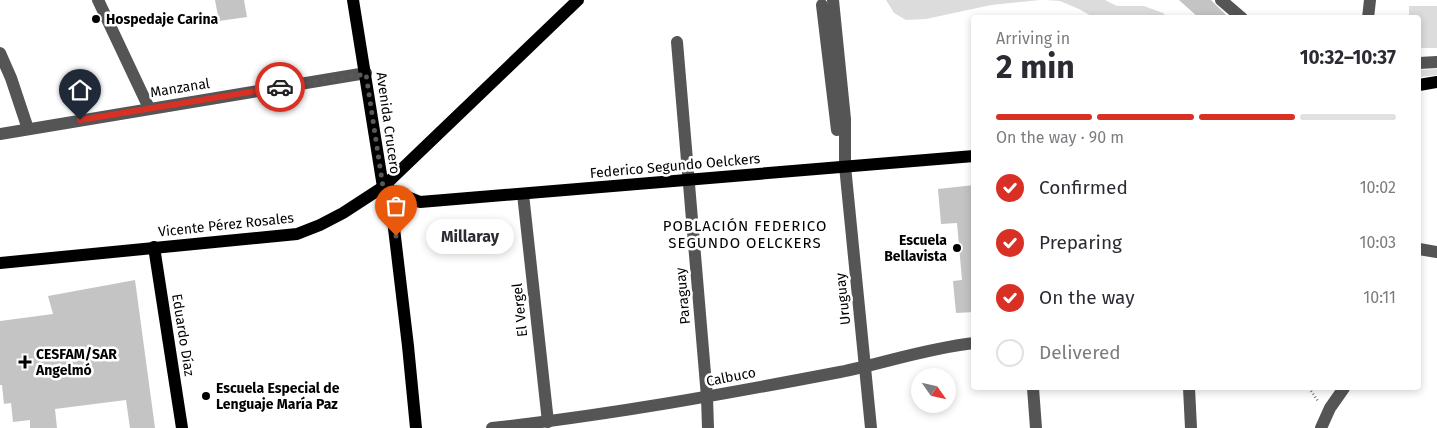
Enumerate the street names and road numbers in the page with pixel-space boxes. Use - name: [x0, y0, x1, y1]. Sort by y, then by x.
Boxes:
- street label: Avenida Crucero: [372, 71, 404, 175]
- street label: Manzanal: [149, 75, 211, 101]
- street label: Federico Segundo Oelckers: [589, 150, 761, 182]
- street label: Vicente Pérez Rosales: [157, 209, 295, 241]
- street label: Paraguay: [672, 267, 694, 325]
- street label: Uruguay: [832, 272, 854, 326]
- street label: El Vergel: [509, 282, 531, 338]
- street label: Eduardo Díaz: [168, 293, 198, 377]
- street label: Calbuco: [705, 364, 757, 390]

